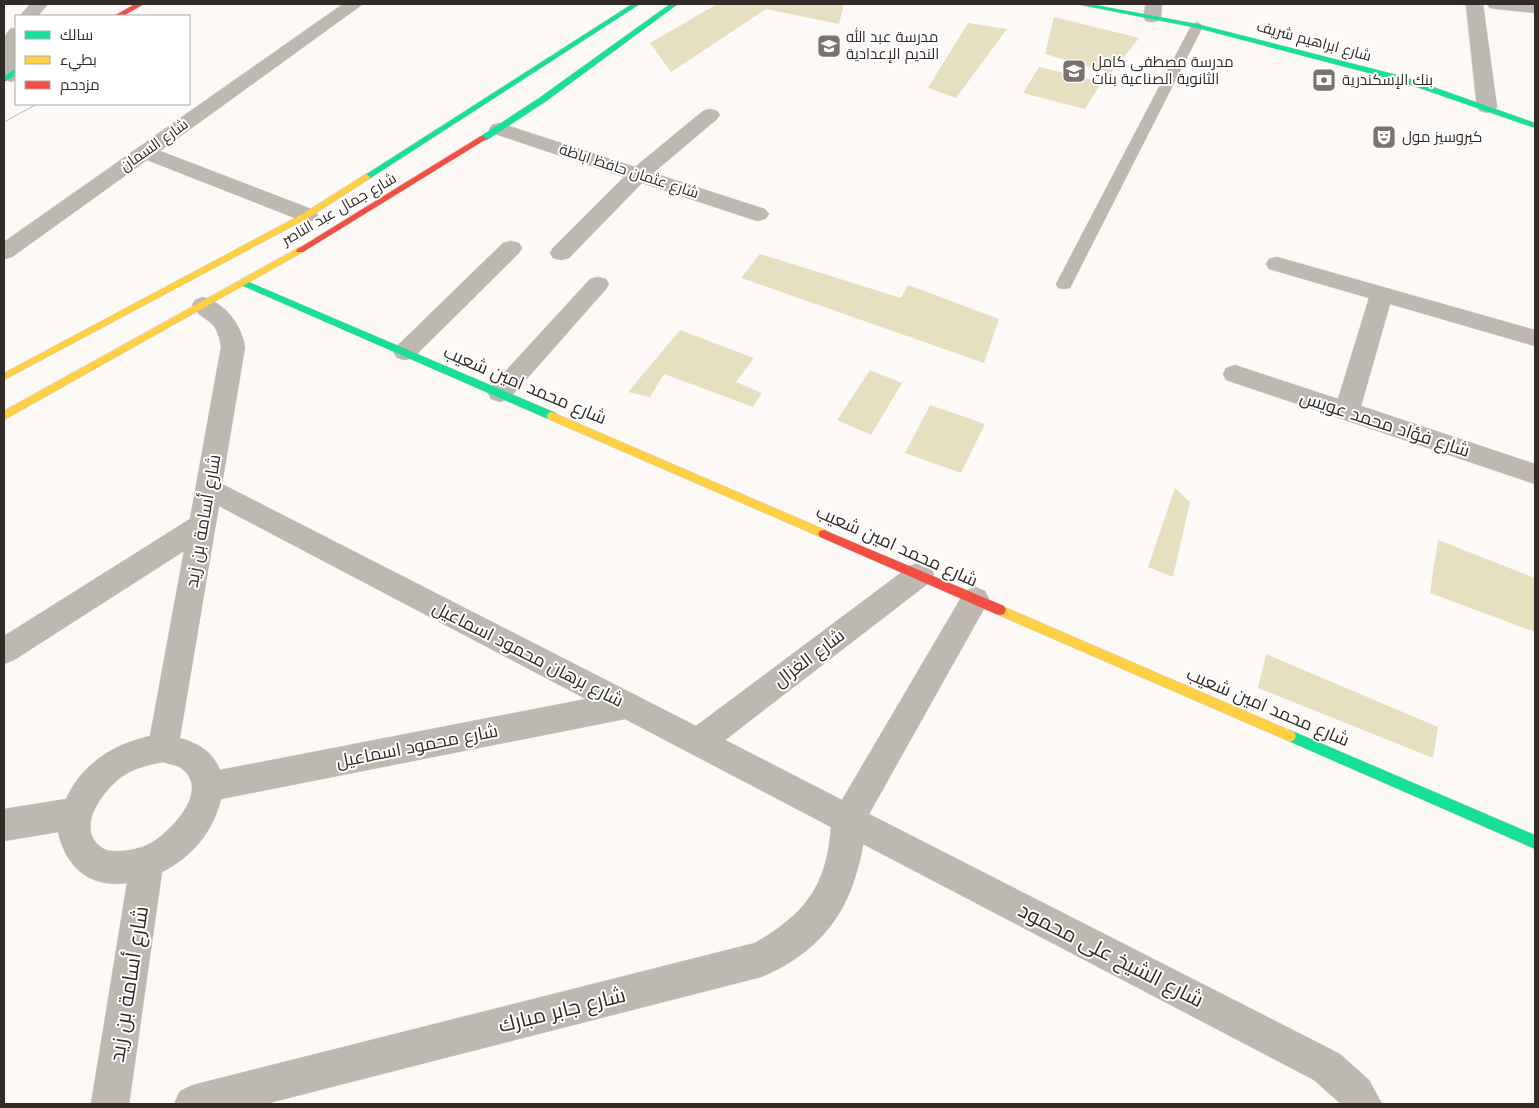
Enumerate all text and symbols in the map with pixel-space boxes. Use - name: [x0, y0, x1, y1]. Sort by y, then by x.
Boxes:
- legend: [15, 15, 190, 105]
- street label: شارع ابراهيم شريف: [1254, 16, 1374, 67]
- text: سالك: [60, 25, 93, 44]
- place label: مدرسة عبد الله النديم الإعدادية: [846, 27, 939, 64]
- school or university icon: مدرسة عبد الله النديم الإعدادية: [816, 33, 842, 59]
- text: بطيء: [60, 50, 97, 72]
- place label: مدرسة مصطفى كامل الثانوية الصناعية بنات: [1092, 52, 1234, 88]
- school or university icon: مدرسة مصطفى كامل الثانوية الصناعية بنات: [1061, 58, 1087, 84]
- bank icon: بنك الإسكندرية: [1311, 67, 1337, 93]
- place label: بنك الإسكندرية: [1342, 70, 1433, 89]
- text: مزدحم: [60, 75, 100, 95]
- street label: شارع السمان: [116, 114, 193, 177]
- theatre icon: كيروسيز مول: [1371, 124, 1397, 150]
- place label: كيروسيز مول: [1402, 127, 1482, 146]
- street label: شارع عثمان حافظ اباظة: [556, 139, 701, 204]
- street label: شارع جمال عبد الناصر: [277, 168, 400, 251]
- street label: شارع محمد امين شعيب: [440, 341, 610, 430]
- street label: شارع فؤاد محمد عويس: [1297, 386, 1473, 463]
- street label: شارع أسامة بن زيد: [180, 453, 227, 590]
- street label: شارع محمد امين شعيب: [812, 500, 981, 593]
- street label: شارع برهان محمود اسماعيل: [428, 596, 627, 713]
- street label: شارع الغزال: [769, 624, 850, 693]
- street label: شارع محمد امين شعيب: [1183, 663, 1353, 752]
- street label: شارع محمود اسماعيل: [334, 720, 500, 773]
- street label: شارع الشيخ على محمود: [1014, 897, 1208, 1014]
- street label: شارع أسامة بن زيد: [104, 904, 155, 1064]
- street label: شارع جابر مبارك: [496, 982, 629, 1039]

